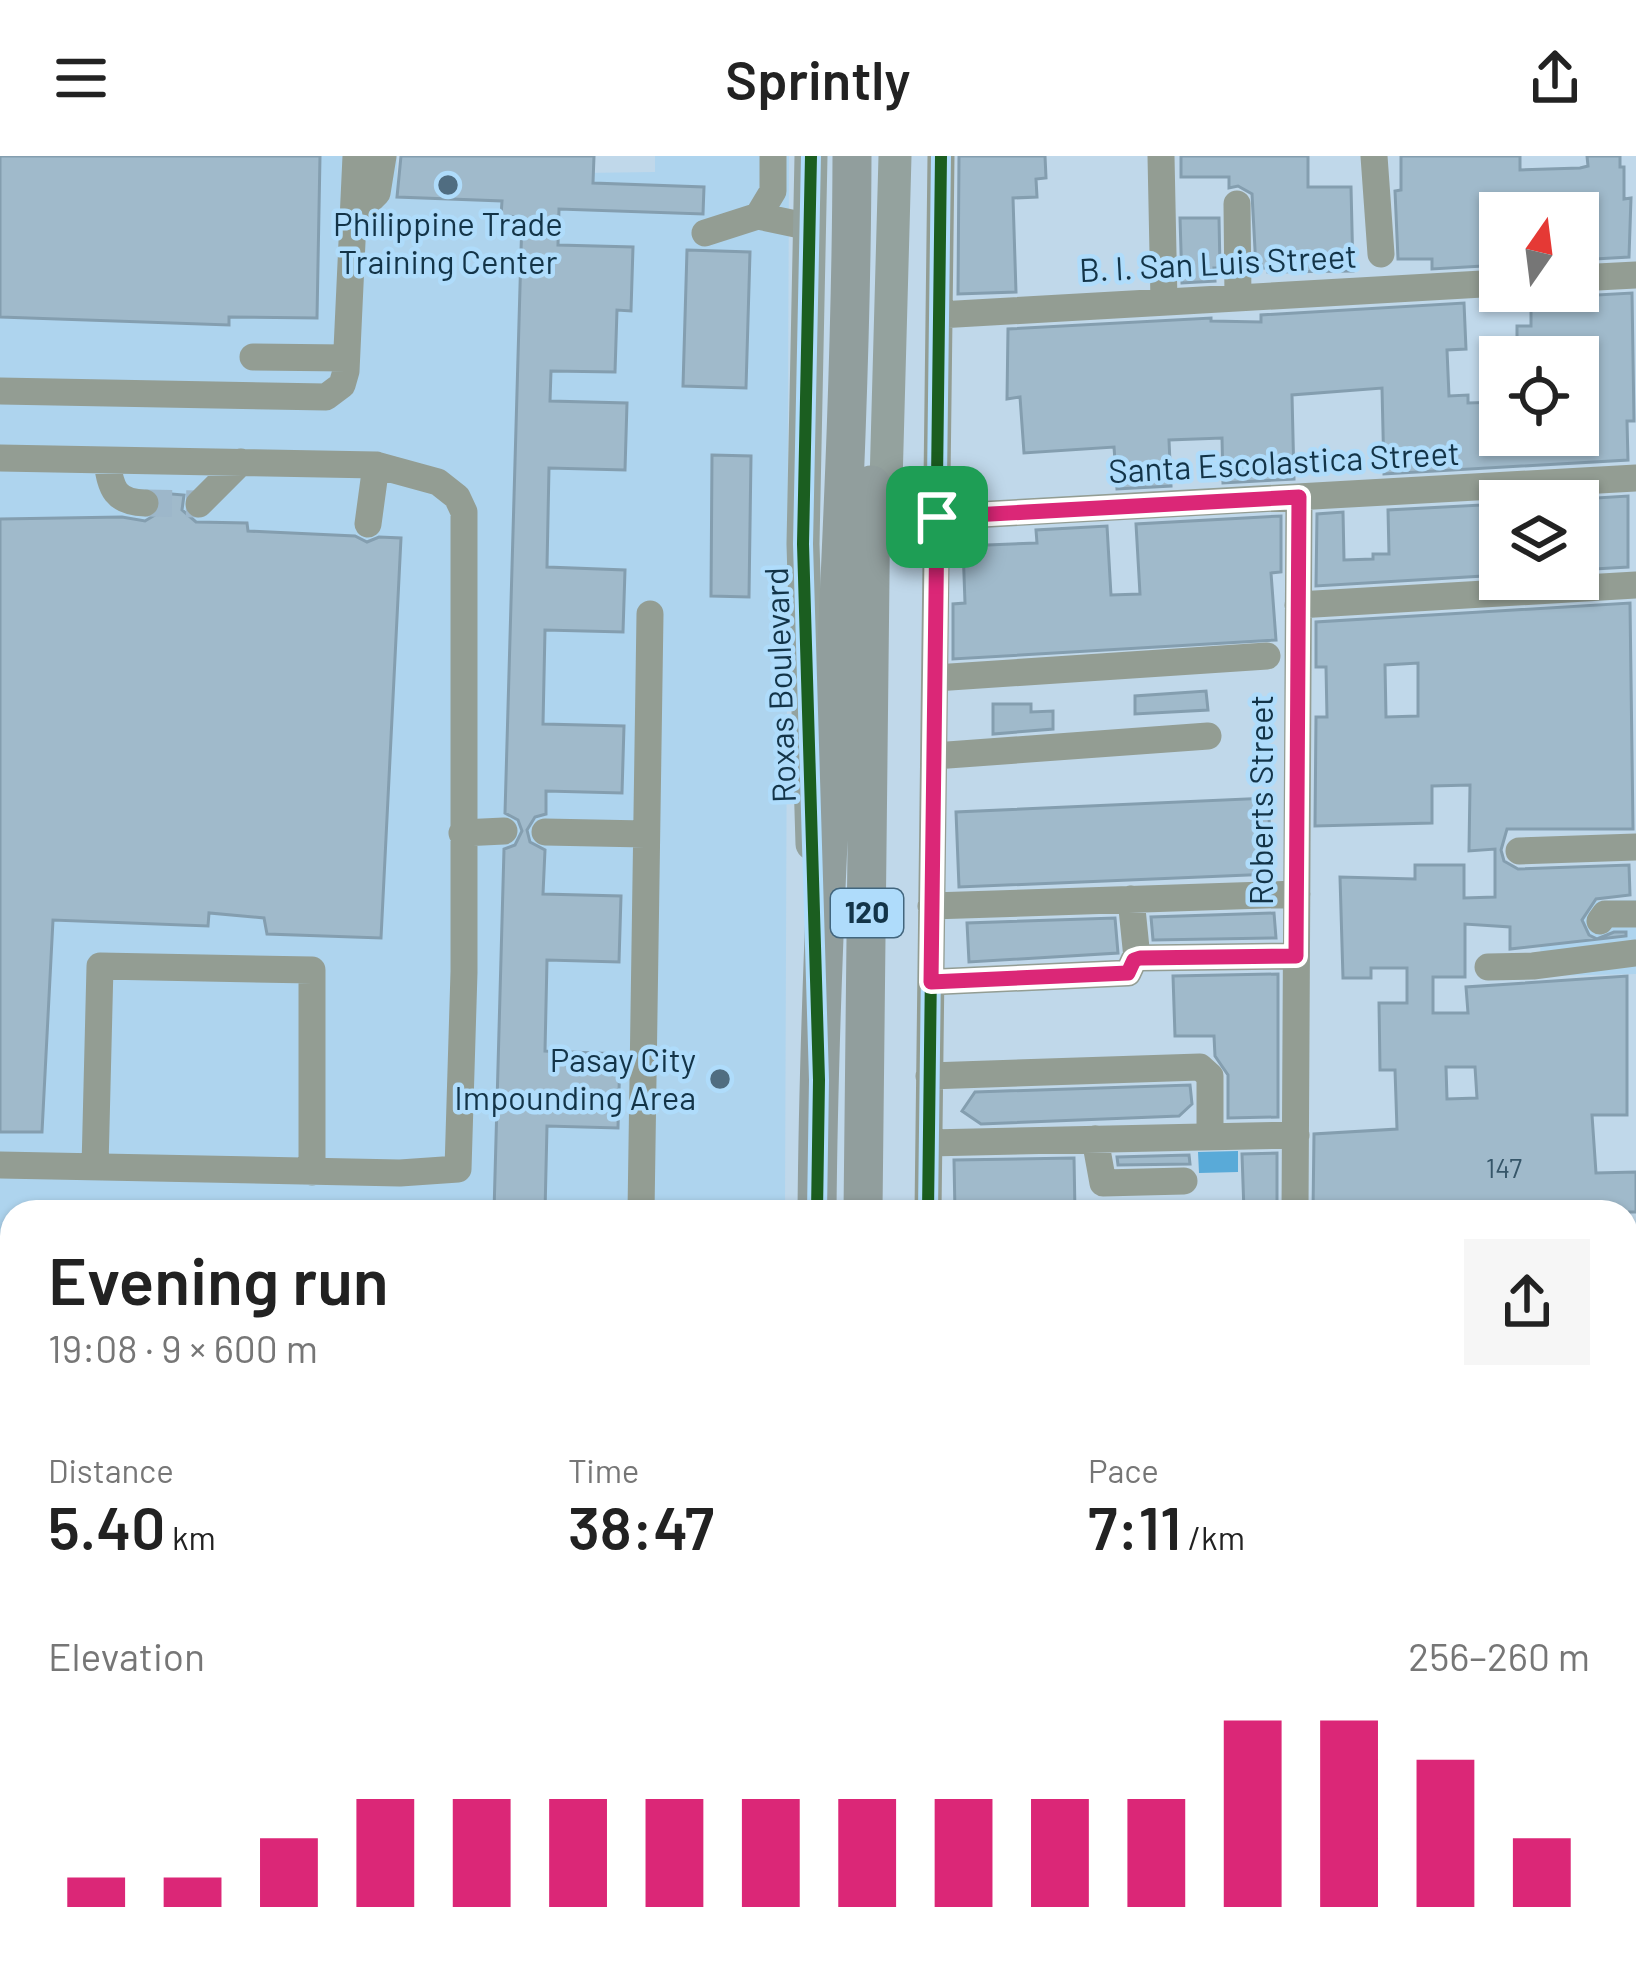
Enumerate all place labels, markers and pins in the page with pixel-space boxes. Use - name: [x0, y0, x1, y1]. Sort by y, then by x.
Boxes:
- marker: Philippine Trade Training Center: [435, 172, 461, 198]
- place label: Philippine Trade Training Center: [333, 203, 563, 281]
- pin: [886, 466, 988, 568]
- place label: Pasay City Impounding Area: [454, 1039, 696, 1117]
- marker: Pasay City Impounding Area: [707, 1066, 733, 1092]

